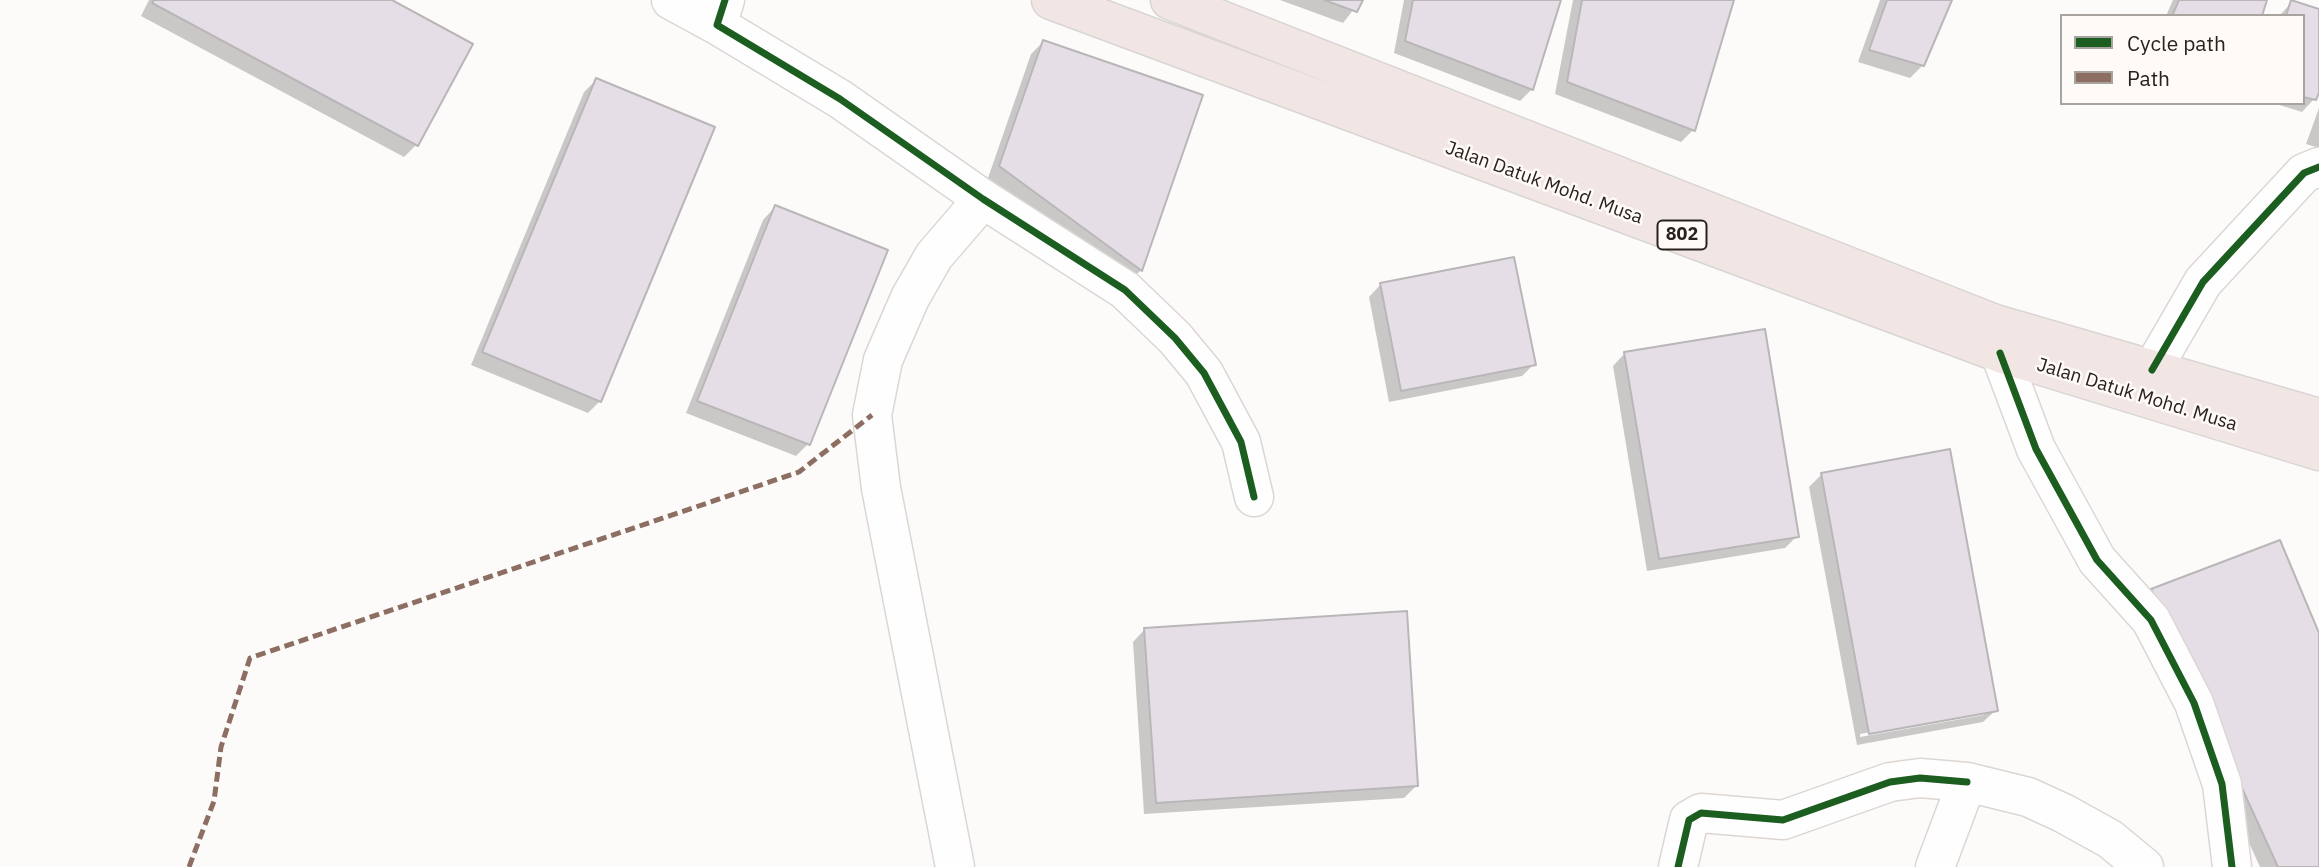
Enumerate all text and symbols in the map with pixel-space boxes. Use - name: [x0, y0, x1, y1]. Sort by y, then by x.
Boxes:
- legend: [2060, 14, 2305, 105]
- text: Cycle path: [2127, 29, 2226, 57]
- text: Path: [2127, 64, 2170, 92]
- street label: Jalan Datuk Mohd. Musa: [1442, 137, 1646, 229]
- road number: 802: [1658, 220, 1706, 249]
- street label: Jalan Datuk Mohd. Musa: [2034, 354, 2240, 436]

